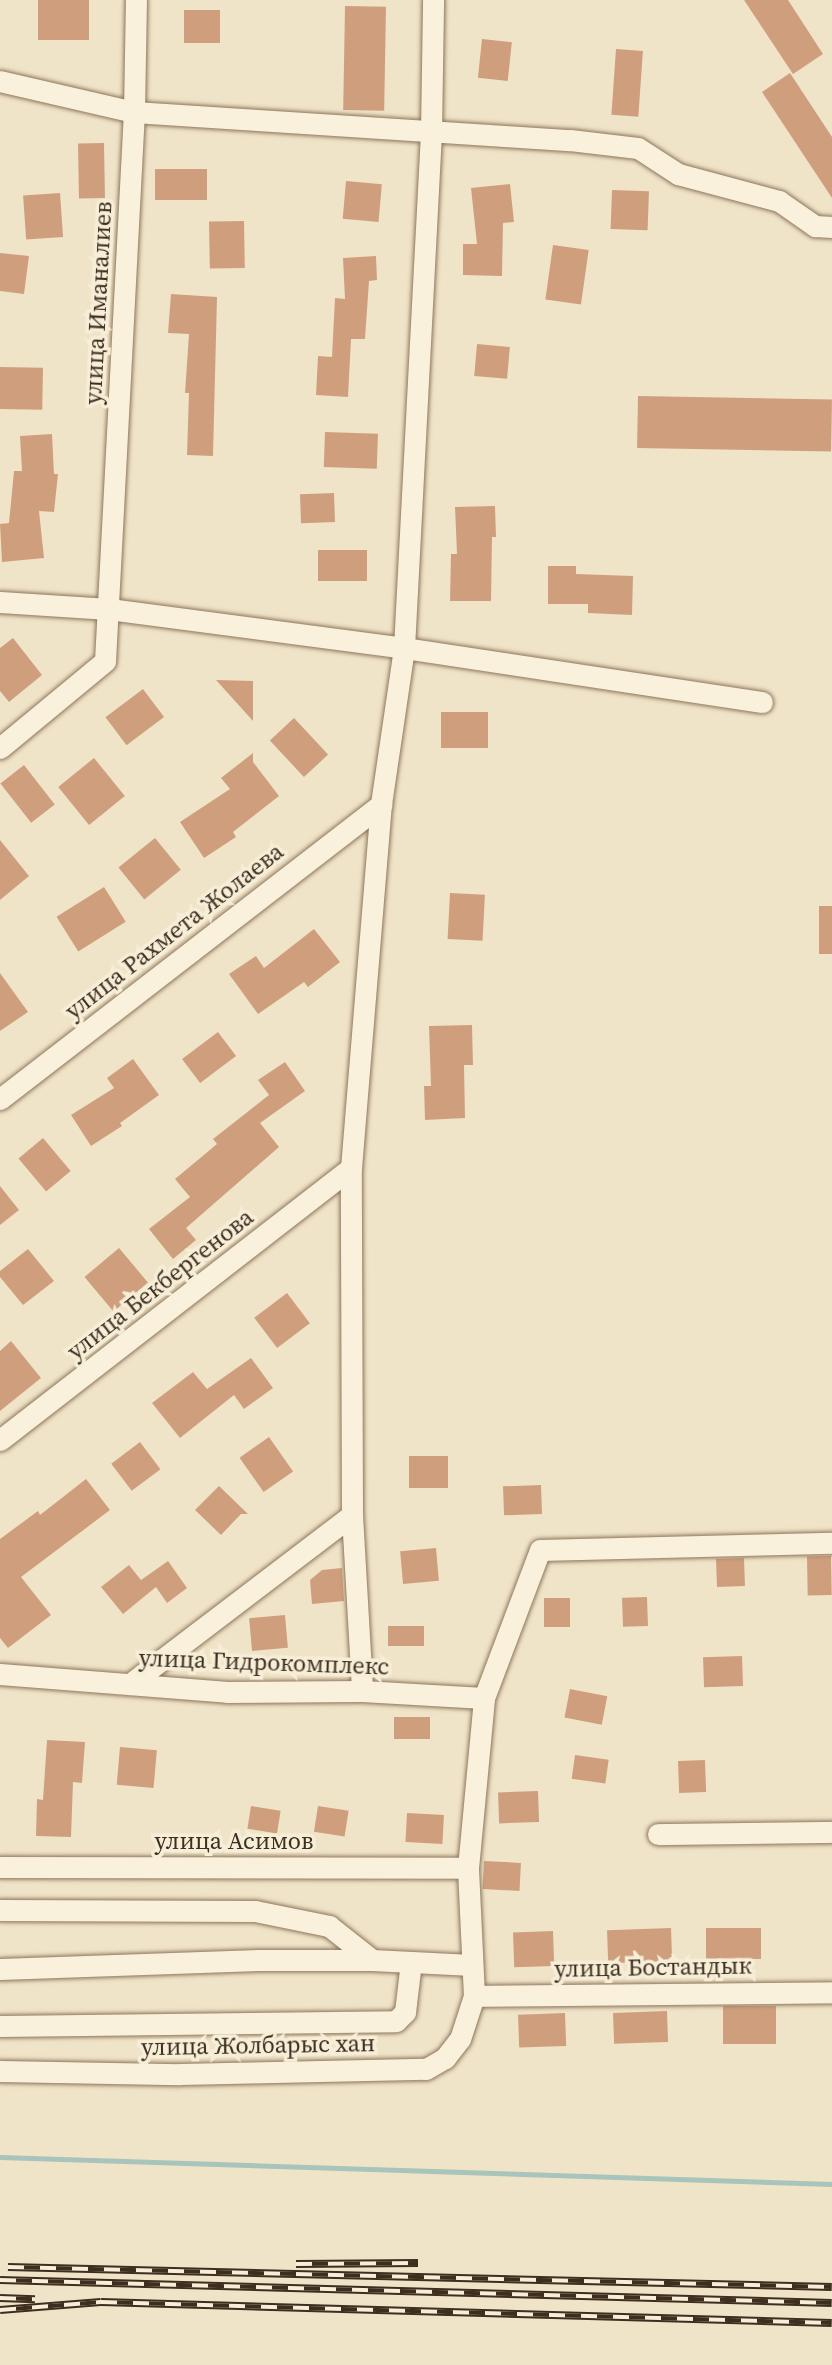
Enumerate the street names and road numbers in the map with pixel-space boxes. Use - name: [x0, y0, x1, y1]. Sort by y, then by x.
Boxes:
- street label: улица Иманалиев: [78, 201, 118, 405]
- street label: улица Рахмета Жолаева: [59, 837, 289, 1025]
- street label: улица Бекбергенова: [61, 1202, 259, 1366]
- street label: улица Гидрокомплекс: [138, 1643, 390, 1681]
- street label: улица Асимов: [155, 1827, 313, 1855]
- street label: улица Бостандык: [554, 1951, 752, 1983]
- street label: улица Жолбарыс хан: [141, 2029, 375, 2061]

